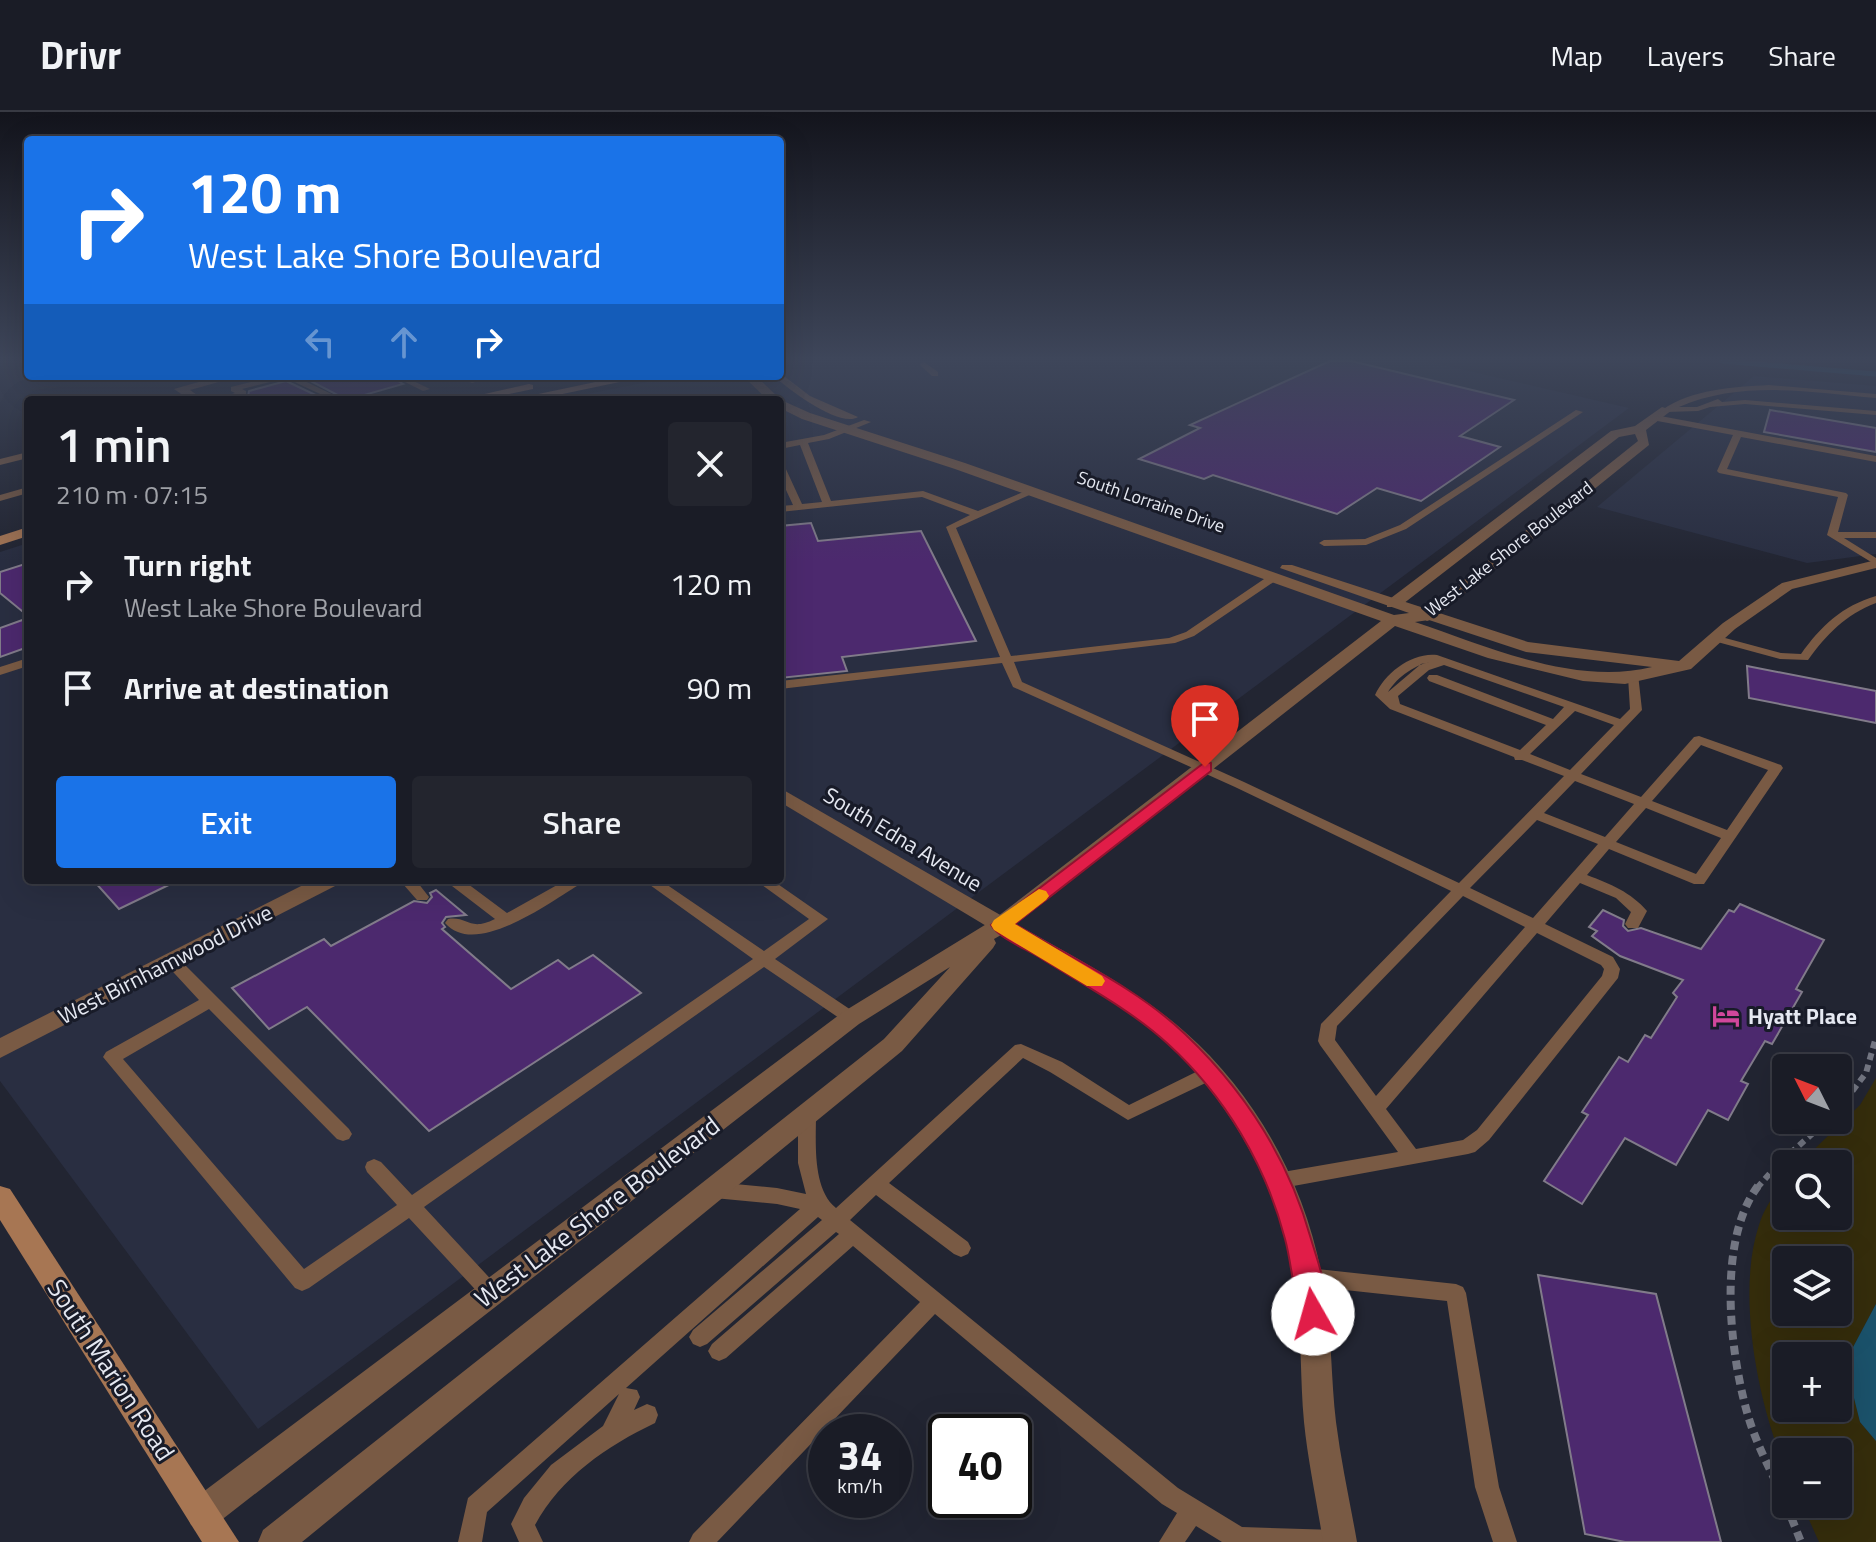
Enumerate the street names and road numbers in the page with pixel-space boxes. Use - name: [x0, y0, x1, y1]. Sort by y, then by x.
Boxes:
- street label: South Lorraine Drive: [1074, 464, 1229, 539]
- street label: West Lake Shore Boulevard: [1419, 474, 1598, 623]
- street label: South Edna Avenue: [817, 778, 989, 900]
- street label: West Birnhamwood Drive: [52, 895, 278, 1033]
- street label: West Lake Shore Boulevard: [466, 1106, 728, 1317]
- street label: South Marion Road: [38, 1271, 185, 1468]

